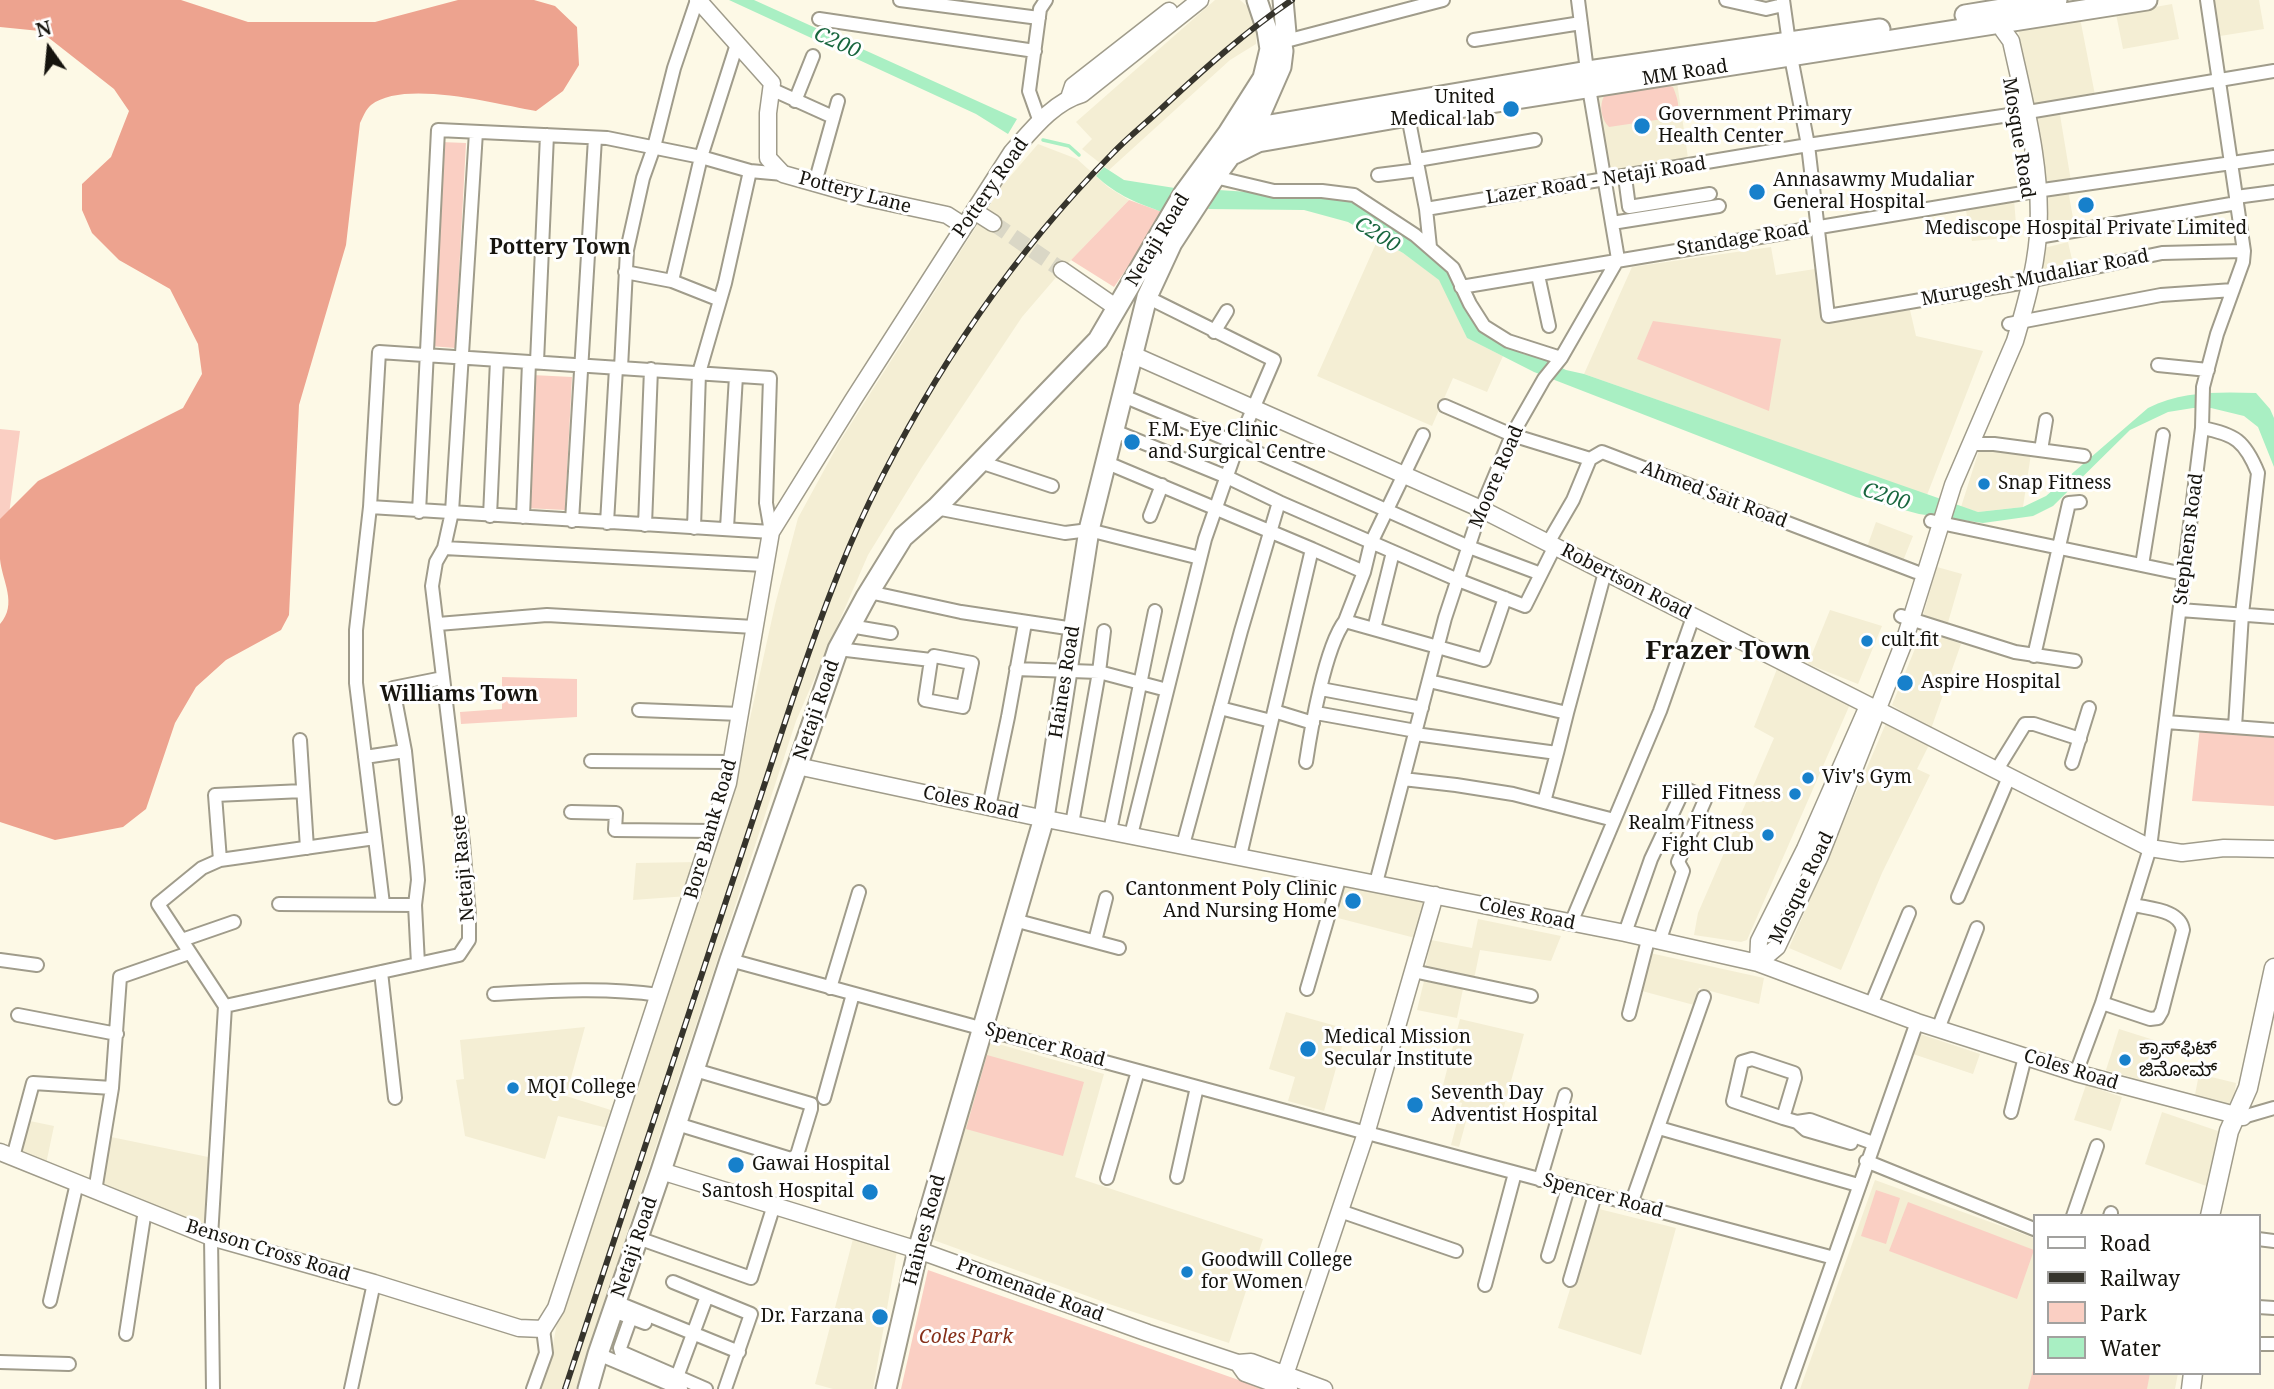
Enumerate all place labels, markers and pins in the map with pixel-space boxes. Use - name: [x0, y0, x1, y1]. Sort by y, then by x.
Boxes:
- place label: United Medical lab: [1390, 87, 1495, 131]
- marker: United Medical lab: [1501, 99, 1521, 119]
- place label: Government Primary Health Center: [1658, 104, 1852, 148]
- marker: Government Primary Health Center: [1632, 116, 1652, 136]
- place label: Annasawmy Mudaliar General Hospital: [1773, 170, 1974, 214]
- marker: Annasawmy Mudaliar General Hospital: [1747, 182, 1767, 202]
- marker: Mediscope Hospital Private Limited: [2076, 195, 2096, 215]
- place label: Mediscope Hospital Private Limited: [1925, 218, 2247, 240]
- place label: F.M. Eye Clinic and Surgical Centre: [1148, 420, 1326, 464]
- marker: F.M. Eye Clinic and Surgical Centre: [1122, 432, 1142, 452]
- place label: Snap Fitness: [1998, 473, 2111, 495]
- marker: Snap Fitness: [1976, 476, 1992, 492]
- place label: cult.fit: [1881, 630, 1939, 652]
- marker: cult.fit: [1859, 633, 1875, 649]
- place label: Aspire Hospital: [1921, 672, 2060, 694]
- marker: Aspire Hospital: [1895, 673, 1915, 693]
- place label: Viv's Gym: [1822, 767, 1912, 789]
- marker: Viv's Gym: [1800, 770, 1816, 786]
- place label: Filled Fitness: [1662, 783, 1781, 805]
- marker: Filled Fitness: [1787, 786, 1803, 802]
- place label: Realm Fitness Fight Club: [1628, 813, 1754, 857]
- marker: Realm Fitness Fight Club: [1760, 827, 1776, 843]
- place label: Cantonment Poly Clinic And Nursing Home: [1125, 879, 1337, 923]
- marker: Cantonment Poly Clinic And Nursing Home: [1343, 891, 1363, 911]
- place label: Medical Mission Secular Institute: [1324, 1027, 1473, 1071]
- place label: ಕ್ರಾಸ್‌ಫಿಟ್ ಜಿನೋಮ್: [2139, 1038, 2217, 1082]
- marker: Medical Mission Secular Institute: [1298, 1039, 1318, 1059]
- marker: ಕ್ರಾಸ್‌ಫಿಟ್ ಜಿನೋಮ್: [2117, 1052, 2133, 1068]
- place label: MQI College: [527, 1077, 636, 1099]
- marker: MQI College: [505, 1080, 521, 1096]
- place label: Seventh Day Adventist Hospital: [1431, 1083, 1598, 1127]
- marker: Seventh Day Adventist Hospital: [1405, 1095, 1425, 1115]
- place label: Gawai Hospital: [752, 1154, 890, 1176]
- marker: Gawai Hospital: [726, 1155, 746, 1175]
- place label: Santosh Hospital: [702, 1181, 854, 1203]
- marker: Santosh Hospital: [860, 1182, 880, 1202]
- place label: Goodwill College for Women: [1201, 1250, 1352, 1294]
- marker: Goodwill College for Women: [1179, 1264, 1195, 1280]
- place label: Dr. Farzana: [761, 1306, 864, 1328]
- marker: Dr. Farzana: [870, 1307, 890, 1327]

